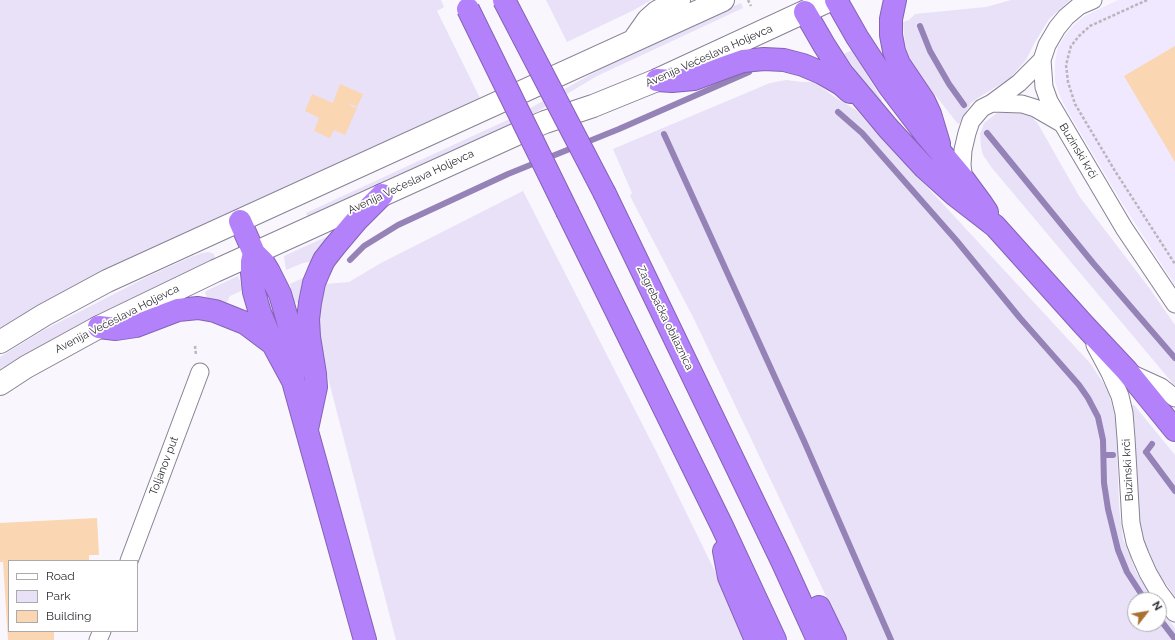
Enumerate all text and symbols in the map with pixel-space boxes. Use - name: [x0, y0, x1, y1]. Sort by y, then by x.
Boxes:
- street label: Avenija Većeslava Holjevca: [643, 22, 775, 90]
- street label: Buzinski krči: [1056, 121, 1100, 181]
- street label: Avenija Većeslava Holjevca: [346, 147, 476, 217]
- street label: Zagrebačka obilaznica: [634, 264, 696, 372]
- street label: Avenija Većeslava Holjevca: [53, 282, 181, 356]
- street label: Toljanov put: [147, 435, 181, 497]
- street label: Buzinski krči: [1120, 439, 1136, 501]
- legend: [8, 560, 138, 632]
- text: Road: [46, 569, 75, 583]
- text: Park: [46, 589, 71, 603]
- north arrow: [1127, 592, 1167, 632]
- text: N: [1149, 599, 1165, 613]
- text: Building: [46, 609, 92, 623]

